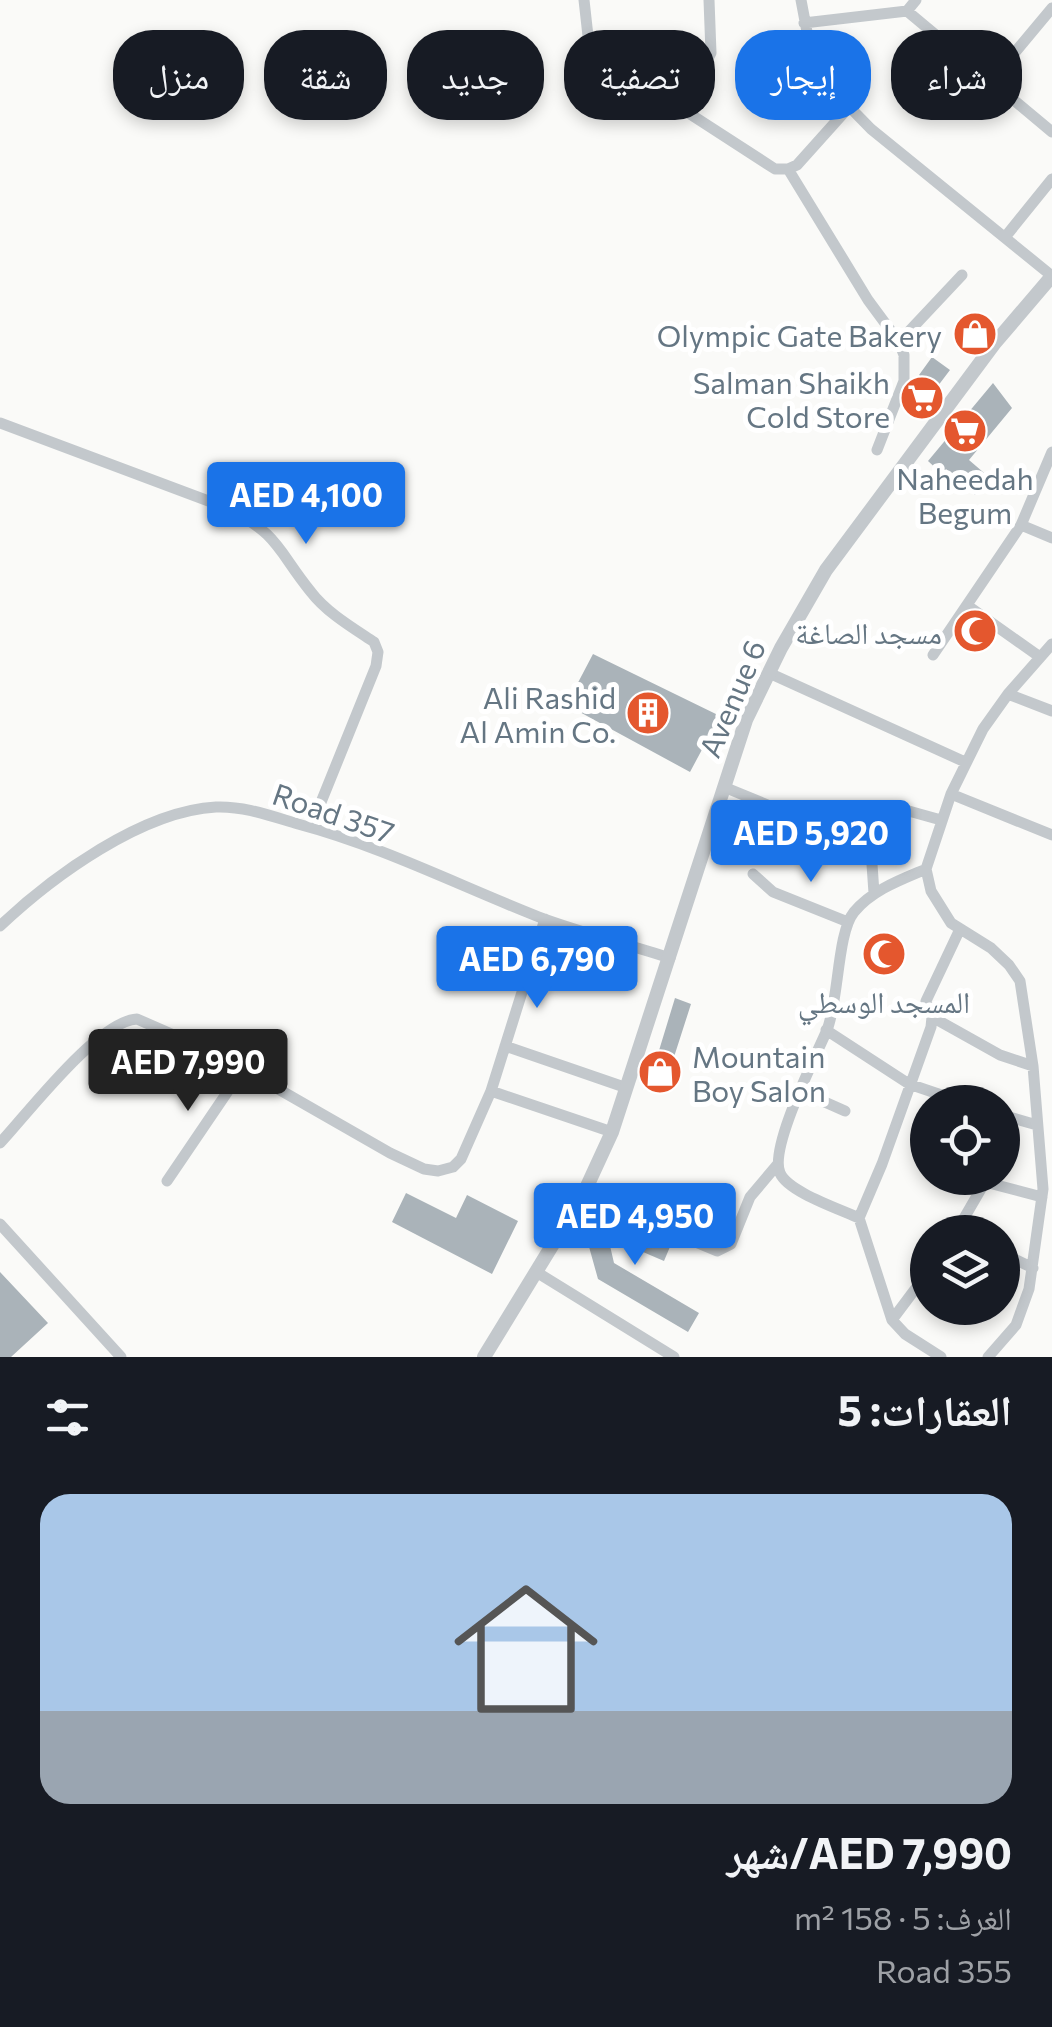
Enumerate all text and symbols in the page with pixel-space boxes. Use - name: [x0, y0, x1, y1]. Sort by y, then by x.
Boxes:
- chip: منزل: [113, 30, 244, 120]
- chip: شقة: [264, 30, 387, 120]
- chip: جديد: [407, 30, 544, 120]
- chip: تصفية: [564, 30, 715, 120]
- chip: إيجار: [735, 30, 871, 120]
- chip: شراء: [891, 30, 1022, 120]
- shop icon: Olympic Gate Bakery: [952, 311, 998, 357]
- place label: Olympic Gate Bakery: [657, 316, 942, 353]
- place label: Salman Shaikh Cold Store: [693, 363, 890, 434]
- supermarket icon: Salman Shaikh Cold Store: [899, 375, 945, 421]
- supermarket icon: Naheedah Begum: [942, 408, 988, 454]
- place label: Naheedah Begum: [896, 459, 1034, 530]
- pin: AED 4,100: [192, 462, 420, 547]
- text: AED 4,100: [229, 474, 383, 514]
- mosque icon: مسجد الصاغة: [952, 608, 998, 654]
- place label: مسجد الصاغة: [795, 613, 942, 650]
- street label: Avenue 6: [690, 634, 772, 762]
- place label: Ali Rashid Al Amin Co.: [460, 678, 616, 749]
- building icon: Ali Rashid Al Amin Co.: [625, 690, 671, 736]
- street label: Road 357: [268, 774, 400, 850]
- pin: AED 5,920: [697, 800, 925, 885]
- text: AED 5,920: [733, 812, 889, 852]
- pin: AED 6,790: [423, 926, 651, 1011]
- mosque icon: المسجد الوسطي: [861, 931, 907, 977]
- text: AED 6,790: [458, 938, 616, 978]
- place label: المسجد الوسطي: [798, 982, 970, 1026]
- pin: AED 7,990: [74, 1029, 302, 1114]
- place label: Mountain Boy Salon: [692, 1037, 826, 1108]
- text: AED 7,990: [110, 1041, 266, 1081]
- shop icon: Mountain Boy Salon: [637, 1049, 683, 1095]
- map controls: [910, 1085, 1020, 1325]
- button: locate: [910, 1085, 1020, 1195]
- pin: AED 4,950: [521, 1183, 749, 1268]
- text: AED 4,950: [556, 1195, 714, 1235]
- button: layers: [910, 1215, 1020, 1325]
- text: العقارات: 5: [837, 1383, 1012, 1435]
- icon: filters: [40, 1390, 95, 1445]
- icon: home: [436, 1559, 616, 1739]
- text: AED 7,990/شهر: [727, 1826, 1012, 1878]
- text: الغرف: 5 · 158 m²: [794, 1897, 1012, 1937]
- text: Road 355: [876, 1950, 1012, 1990]

